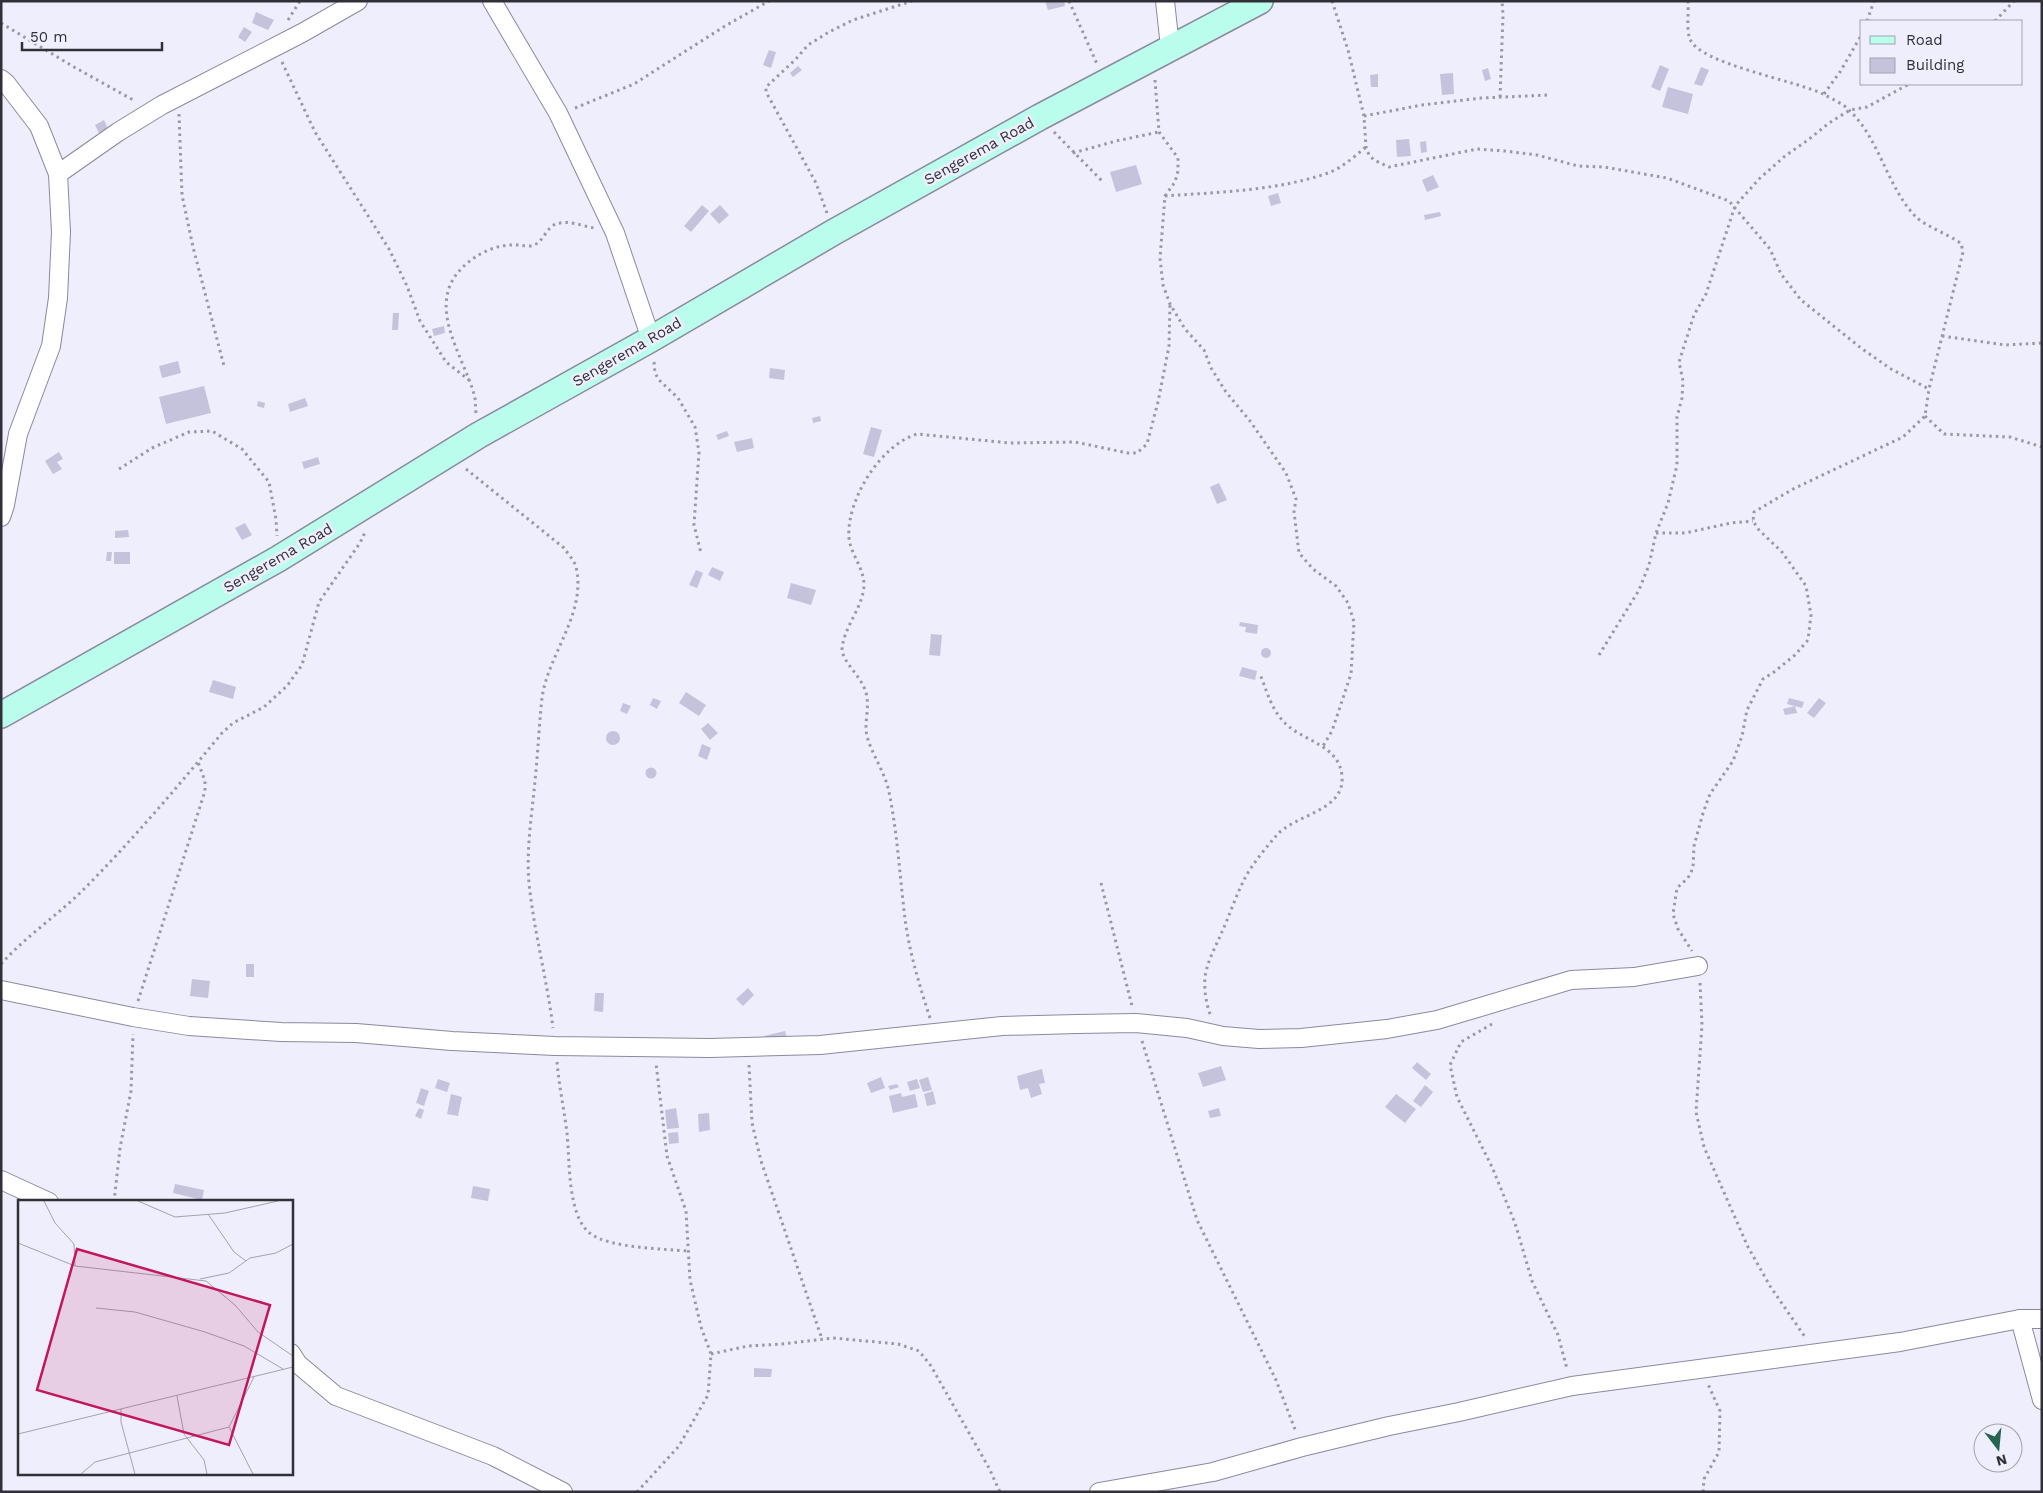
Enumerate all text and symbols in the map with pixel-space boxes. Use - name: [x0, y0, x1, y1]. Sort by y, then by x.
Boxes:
- scale bar: [22, 20, 162, 52]
- legend: [1860, 20, 2023, 85]
- text: 50 m: [30, 28, 67, 46]
- text: Road: [1906, 31, 1943, 49]
- text: Building: [1906, 56, 1964, 74]
- street label: Sengerema Road: [921, 113, 1037, 189]
- street label: Sengerema Road: [569, 313, 685, 391]
- street label: Sengerema Road: [220, 519, 336, 597]
- inset map: [18, 1200, 292, 1476]
- north arrow: [1973, 1423, 2023, 1473]
- text: N: [1994, 1451, 2009, 1470]

